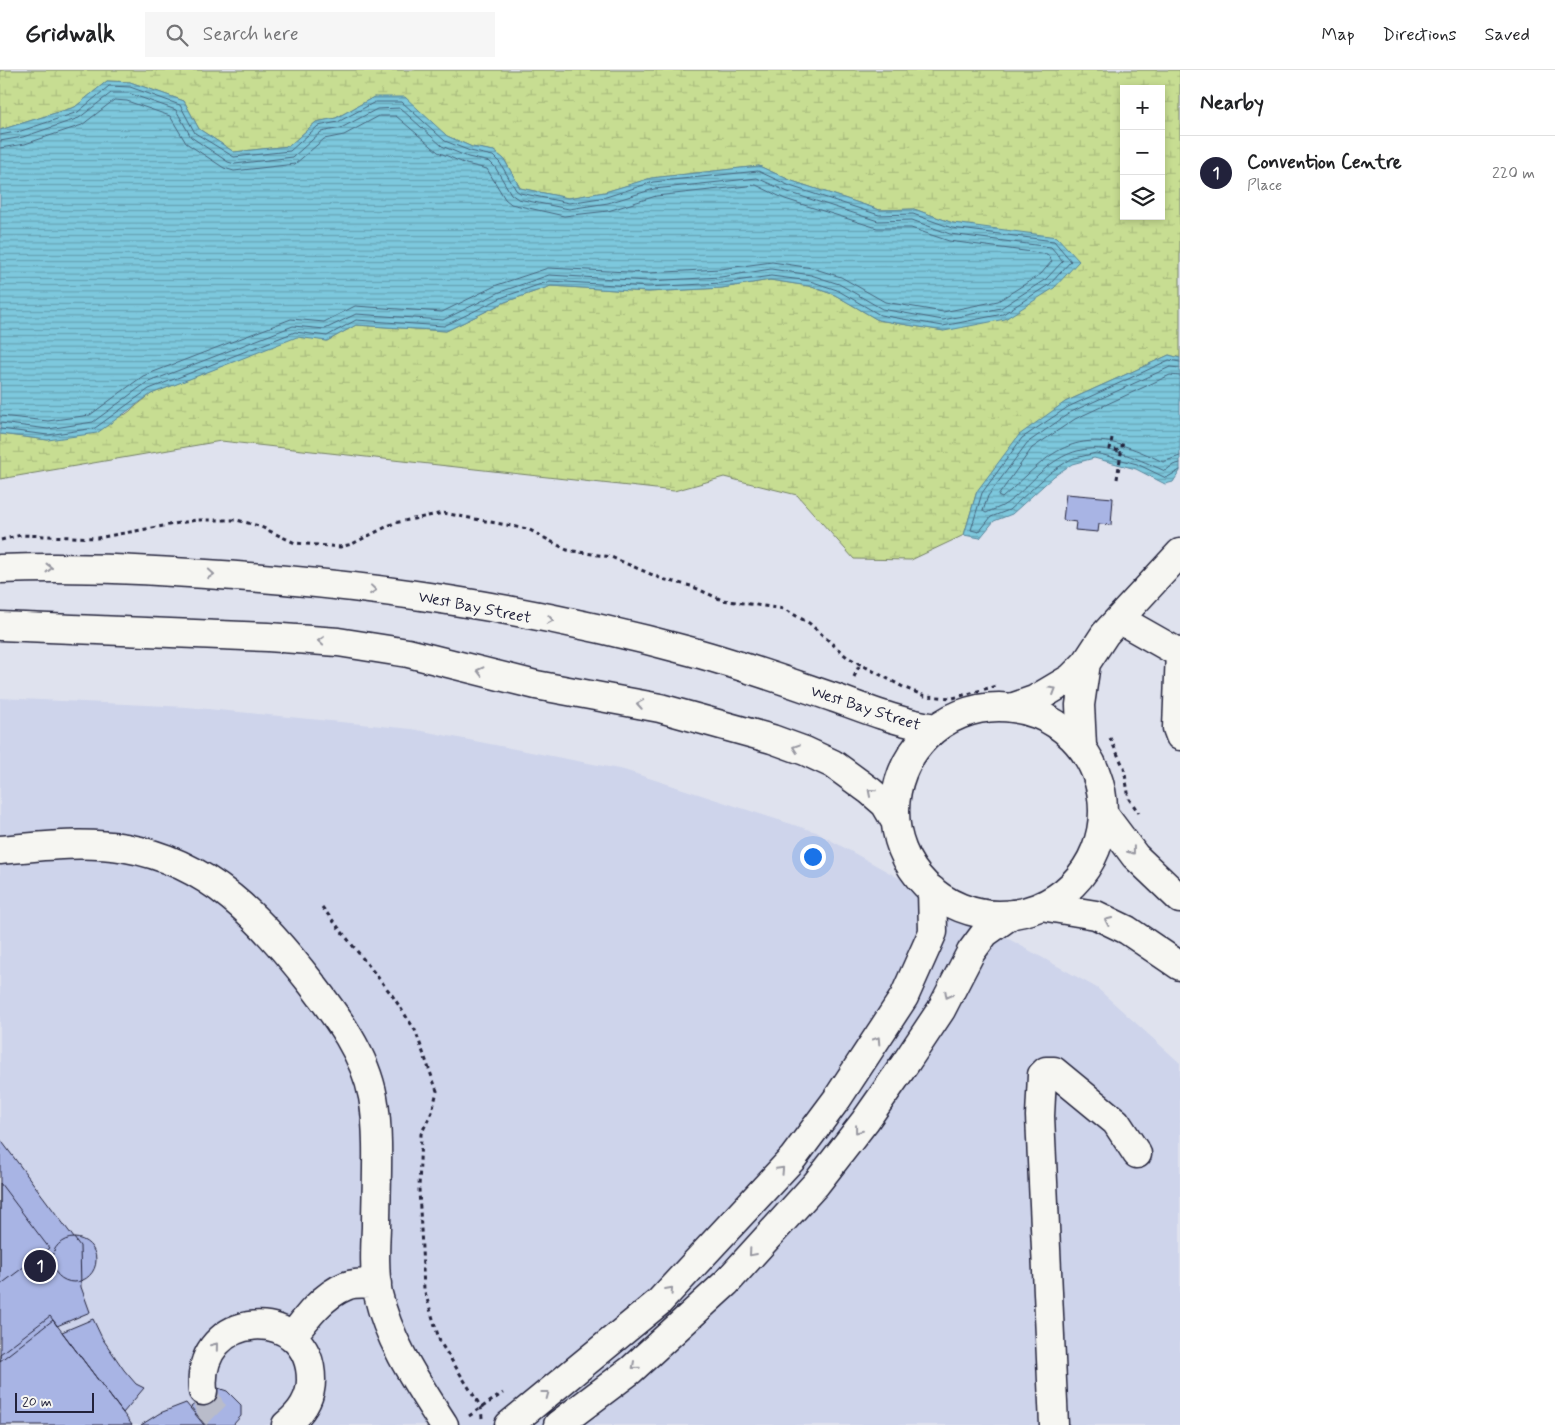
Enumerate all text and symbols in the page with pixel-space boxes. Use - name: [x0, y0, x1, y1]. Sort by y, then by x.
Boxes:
- search box: [145, 12, 495, 57]
- text: Gridwalk: [25, 19, 115, 50]
- icon: search: [163, 21, 191, 49]
- text: Search here: [203, 22, 298, 47]
- text: Map: [1322, 23, 1355, 47]
- text: Directions: [1383, 23, 1457, 47]
- text: Saved: [1485, 23, 1530, 47]
- map controls: [1120, 85, 1165, 220]
- button: +: [1120, 85, 1165, 130]
- text: Nearby: [1200, 89, 1264, 117]
- button: −: [1120, 130, 1165, 175]
- text: Convention Centre: [1247, 150, 1402, 175]
- text: 1: [1212, 163, 1220, 184]
- text: 220 m: [1492, 163, 1535, 184]
- button: layers: [1120, 175, 1165, 220]
- text: Place: [1247, 175, 1282, 196]
- one-way arrow: [45, 563, 53, 573]
- one-way arrow: [207, 568, 215, 579]
- one-way arrow: [369, 584, 377, 595]
- street label: West Bay Street: [416, 586, 533, 629]
- one-way arrow: [546, 614, 555, 624]
- one-way arrow: [317, 636, 325, 647]
- one-way arrow: [476, 666, 485, 677]
- street label: West Bay Street: [808, 681, 924, 736]
- one-way arrow: [1048, 686, 1057, 696]
- one-way arrow: [635, 699, 644, 710]
- one-way arrow: [792, 744, 801, 754]
- one-way arrow: [867, 788, 876, 797]
- your location: [800, 844, 826, 870]
- one-way arrow: [1126, 845, 1134, 854]
- one-way arrow: [1104, 917, 1113, 927]
- one-way arrow: [945, 990, 955, 999]
- one-way arrow: [871, 1036, 880, 1045]
- one-way arrow: [856, 1124, 864, 1133]
- one-way arrow: [775, 1167, 784, 1176]
- pin: 1: [24, 1247, 56, 1285]
- one-way arrow: [749, 1248, 758, 1257]
- one-way arrow: [665, 1286, 674, 1295]
- one-way arrow: [210, 1342, 219, 1351]
- one-way arrow: [632, 1360, 641, 1369]
- scale bar: [15, 1390, 94, 1413]
- one-way arrow: [540, 1391, 549, 1399]
- text: 20 m: [22, 1393, 52, 1411]

